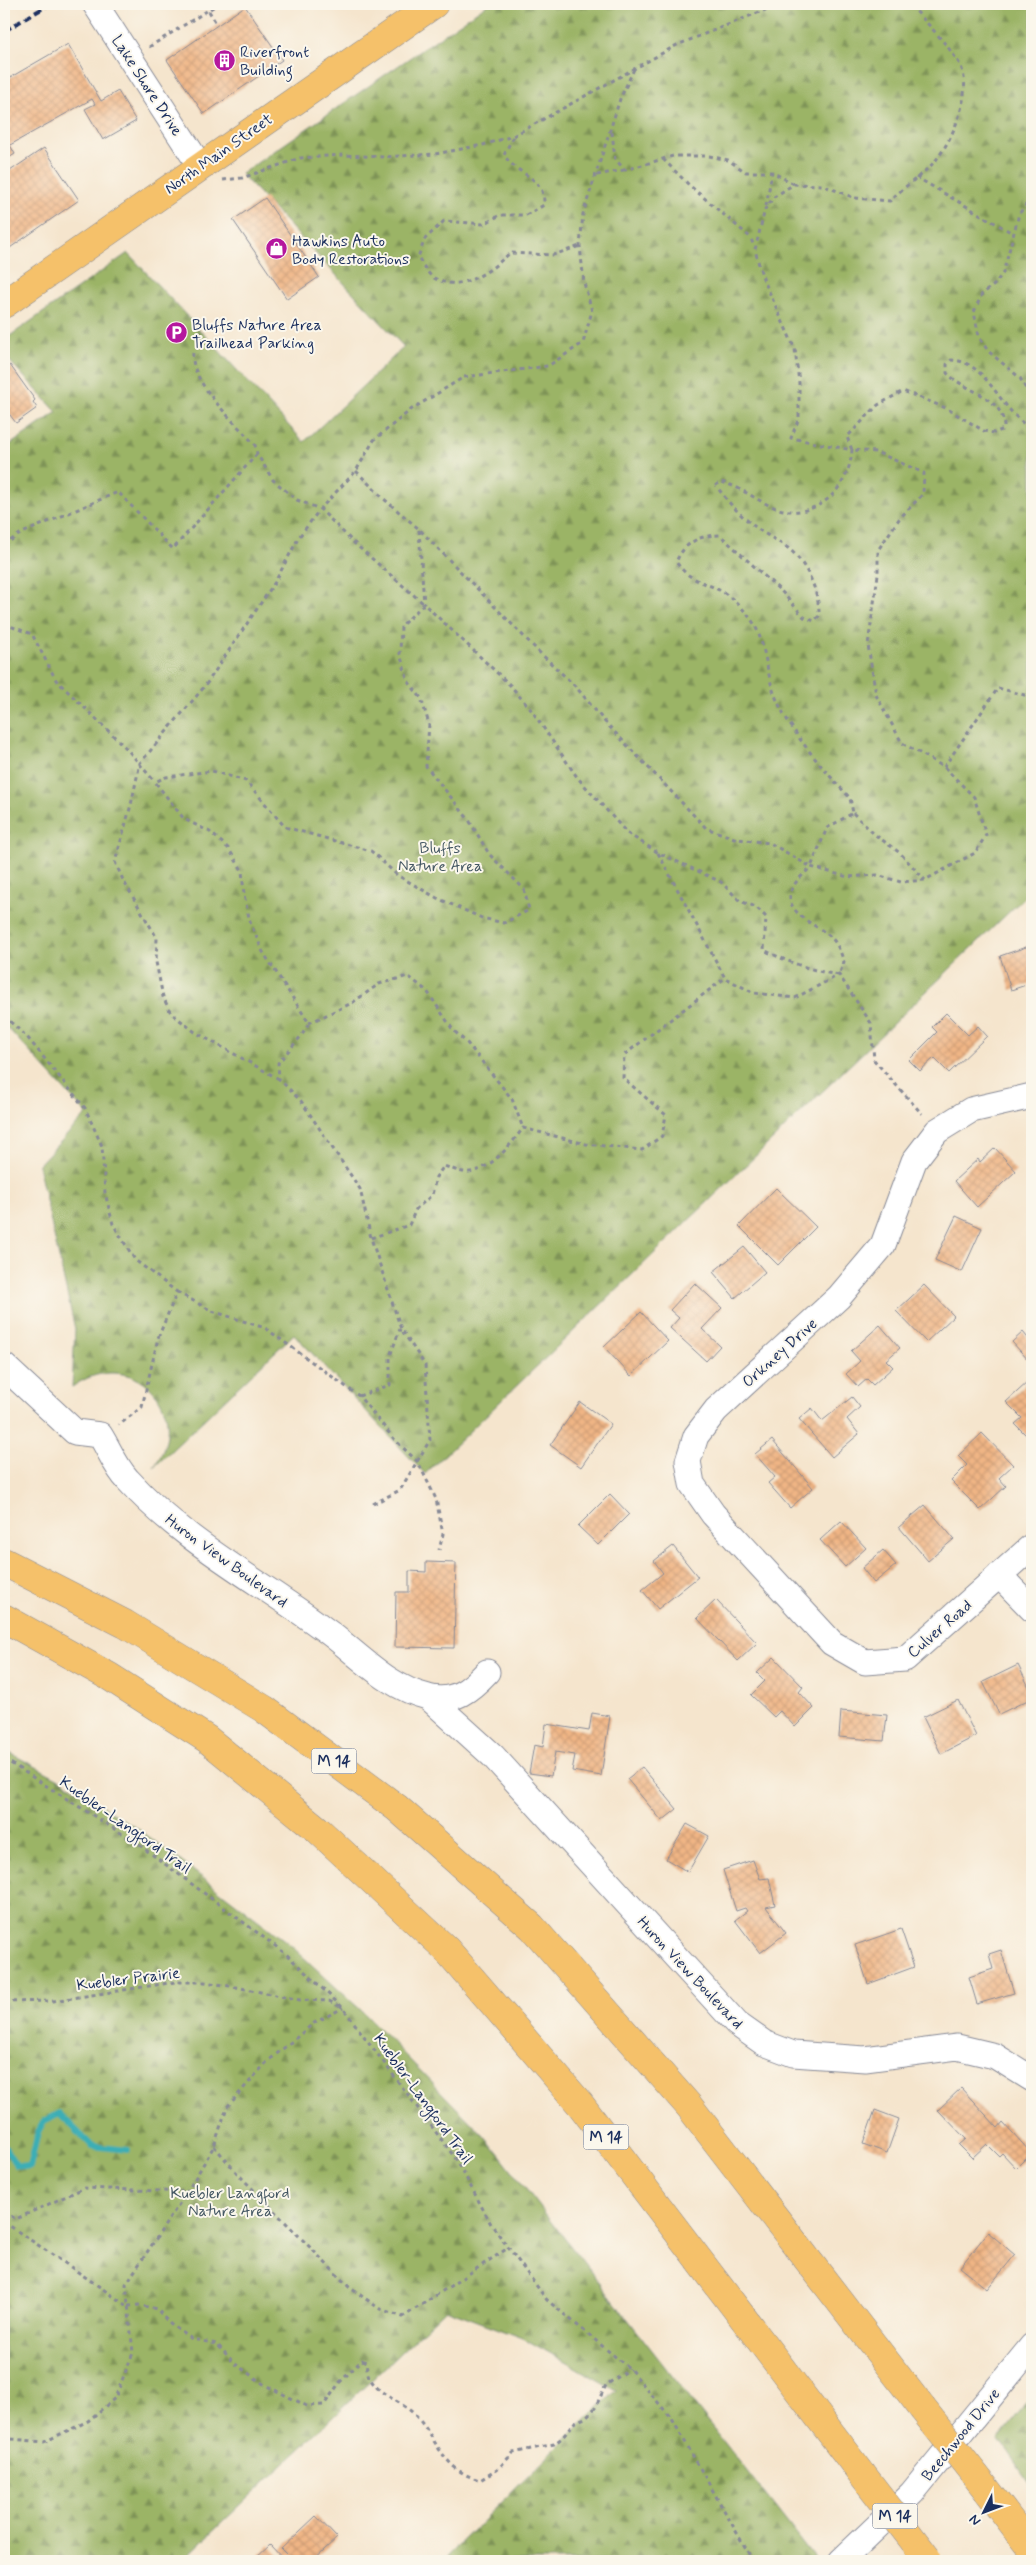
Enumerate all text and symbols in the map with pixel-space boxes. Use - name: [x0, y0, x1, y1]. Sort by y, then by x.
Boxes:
- street label: Lake Shore Drive: [106, 31, 187, 141]
- place label: Riverfront Building: [240, 42, 309, 82]
- building icon: Riverfront Building: [212, 48, 236, 72]
- street label: North Main Street: [161, 109, 277, 199]
- place label: Hawkins Auto Body Restorations: [292, 231, 409, 270]
- shop icon: Hawkins Auto Body Restorations: [264, 237, 288, 261]
- place label: Bluffs Nature Area Trailhead Parking: [192, 315, 322, 354]
- parking icon: Bluffs Nature Area Trailhead Parking: [164, 321, 188, 345]
- park label: Bluffs Nature Area: [398, 838, 482, 877]
- street label: Orkney Drive: [738, 1314, 822, 1392]
- street label: Huron View Boulevard: [160, 1510, 292, 1613]
- street label: Culver Road: [903, 1595, 977, 1663]
- road number: M 14: [312, 1748, 356, 1774]
- street label: Kuebler-Langford Trail: [54, 1772, 195, 1880]
- street label: Huron View Boulevard: [632, 1912, 748, 2034]
- street label: Kuebler Prairie: [75, 1963, 181, 1996]
- street label: Kuebler-Langford Trail: [367, 2029, 477, 2170]
- road number: M 14: [584, 2124, 628, 2150]
- park label: Kuebler Langford Nature Area: [170, 2183, 290, 2222]
- street label: Beechwood Drive: [917, 2384, 1005, 2486]
- north arrow: [958, 2488, 1008, 2538]
- road number: M 14: [872, 2504, 918, 2528]
- text: N: [965, 2511, 985, 2530]

